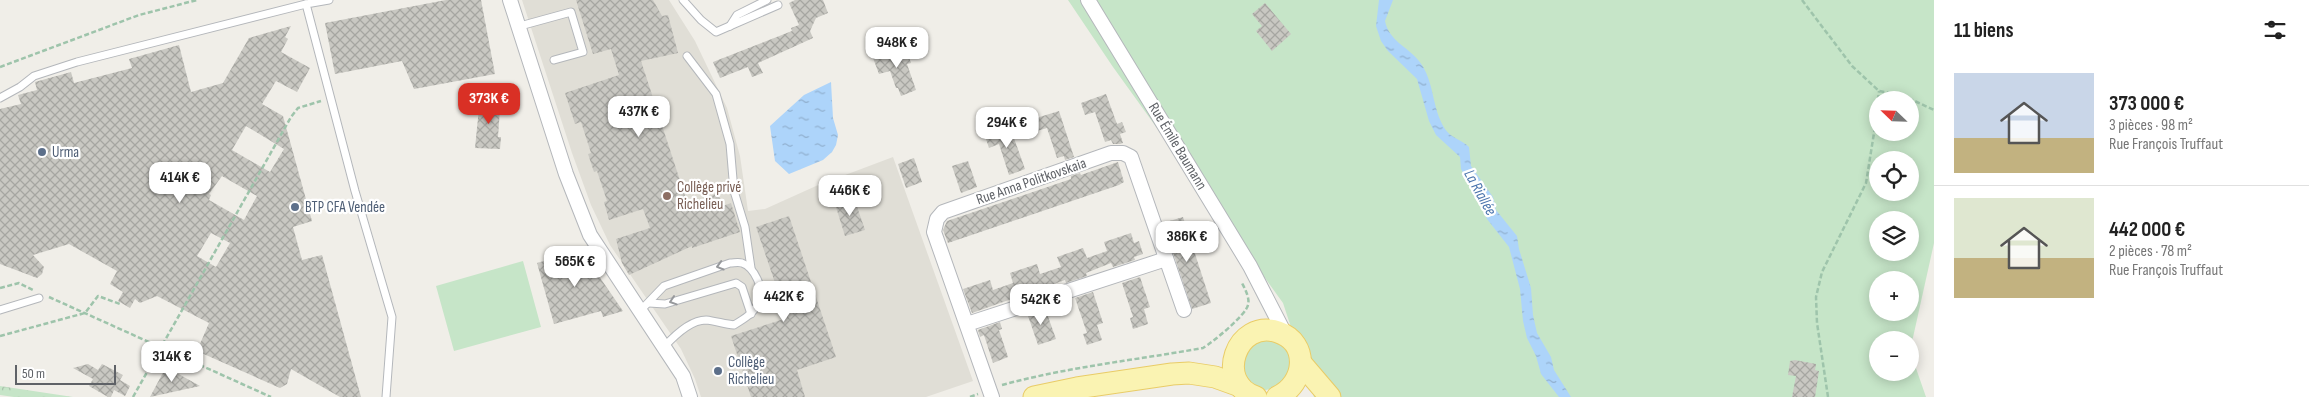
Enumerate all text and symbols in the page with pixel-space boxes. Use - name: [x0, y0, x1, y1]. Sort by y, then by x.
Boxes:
- icon: filters: [2261, 16, 2289, 44]
- text: 11 biens: [1954, 18, 2014, 43]
- pin: 948K €: [856, 27, 938, 69]
- text: 948K €: [876, 33, 918, 52]
- pin: 373K €: [448, 82, 530, 125]
- text: 373K €: [469, 89, 509, 108]
- north arrow: [1869, 91, 1919, 141]
- map controls: [1869, 91, 1919, 381]
- text: 373 000 €: [2109, 91, 2184, 116]
- icon: home: [1994, 93, 2054, 153]
- pin: 437K €: [598, 96, 680, 138]
- street label: Rue Émile Baumann: [1144, 99, 1211, 193]
- text: 437K €: [619, 102, 659, 121]
- pin: 294K €: [966, 106, 1048, 149]
- text: 294K €: [987, 113, 1027, 132]
- text: 3 pièces · 98 m²: [2109, 116, 2193, 135]
- text: Rue François Truffaut: [2109, 135, 2223, 154]
- place label: Urma: [52, 143, 79, 162]
- marker: Urma: [36, 146, 48, 158]
- button: locate: [1869, 151, 1919, 201]
- street label: Rue Anna Politkovskaia: [974, 154, 1089, 209]
- pin: 414K €: [139, 162, 221, 204]
- water label: La Riallée: [1459, 166, 1500, 219]
- text: 414K €: [160, 168, 200, 187]
- pin: 446K €: [809, 174, 891, 217]
- place label: Collège privé Richelieu: [677, 178, 741, 214]
- text: 446K €: [829, 181, 871, 200]
- marker: Collège privé Richelieu: [661, 190, 673, 202]
- place label: BTP CFA Vendée: [305, 198, 385, 217]
- marker: BTP CFA Vendée: [289, 201, 301, 213]
- button: layers: [1869, 211, 1919, 261]
- text: 442 000 €: [2109, 217, 2185, 242]
- icon: home: [1994, 218, 2054, 278]
- pin: 386K €: [1146, 220, 1228, 263]
- text: 386K €: [1167, 227, 1207, 246]
- text: 2 pièces · 78 m²: [2109, 242, 2192, 261]
- pin: 565K €: [534, 246, 616, 288]
- text: 565K €: [555, 252, 595, 271]
- one-way arrow: [716, 261, 724, 271]
- text: Rue François Truffaut: [2109, 261, 2223, 280]
- button: +: [1869, 271, 1919, 321]
- pin: 442K €: [743, 280, 825, 323]
- pin: 542K €: [1000, 284, 1082, 326]
- text: 442K €: [764, 287, 804, 306]
- text: 542K €: [1021, 290, 1061, 309]
- one-way arrow: [670, 295, 678, 305]
- button: −: [1869, 331, 1919, 381]
- pin: 314K €: [131, 340, 213, 383]
- text: 314K €: [152, 347, 192, 366]
- place label: Collège Richelieu: [728, 353, 774, 389]
- scale bar: [15, 362, 116, 385]
- text: 50 m: [22, 365, 45, 382]
- marker: Collège Richelieu: [712, 365, 724, 377]

